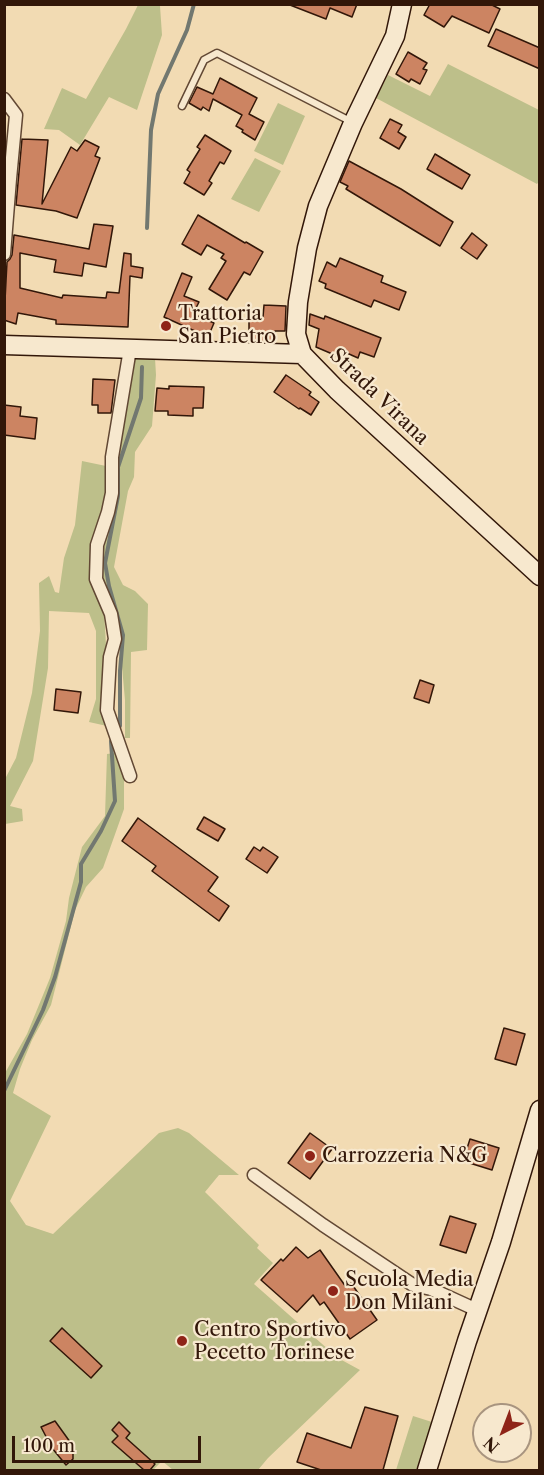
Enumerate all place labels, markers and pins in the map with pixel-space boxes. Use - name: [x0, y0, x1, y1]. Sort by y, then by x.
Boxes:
- place label: Trattoria San Pietro: [178, 302, 276, 349]
- marker: Trattoria San Pietro: [159, 319, 173, 333]
- place label: Carrozzeria N&G: [322, 1144, 487, 1168]
- marker: Carrozzeria N&G: [303, 1149, 317, 1163]
- place label: Scuola Media Don Milani: [345, 1268, 474, 1315]
- marker: Scuola Media Don Milani: [326, 1284, 340, 1298]
- place label: Centro Sportivo Pecetto Torinese: [194, 1318, 355, 1365]
- marker: Centro Sportivo Pecetto Torinese: [175, 1334, 189, 1348]

